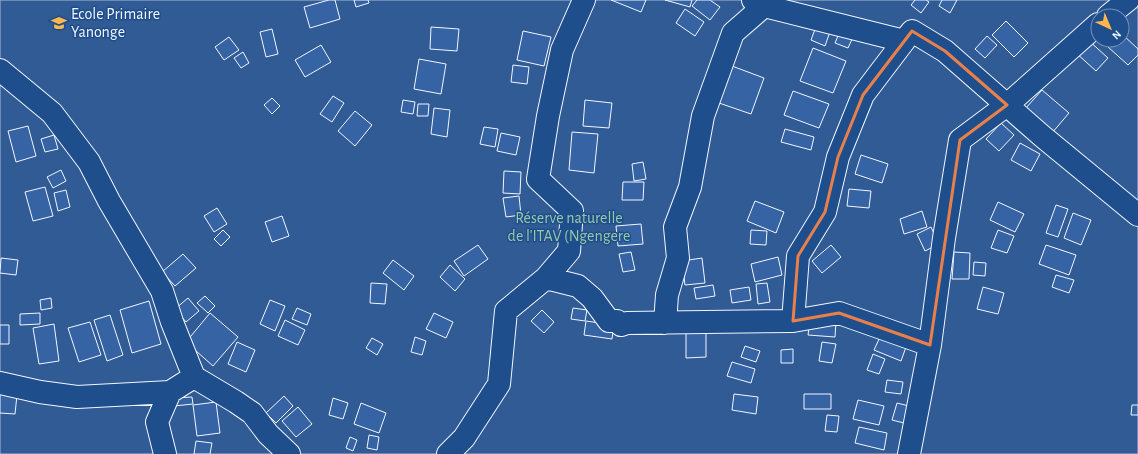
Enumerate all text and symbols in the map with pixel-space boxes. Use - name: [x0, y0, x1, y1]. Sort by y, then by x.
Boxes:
- place label: Ecole Primaire Yanonge: [71, 6, 160, 40]
- north arrow: [1090, 8, 1130, 48]
- school or university icon: Ecole Primaire Yanonge: [50, 14, 68, 32]
- text: N: [1110, 28, 1123, 41]
- park label: Réserve naturelle de l'ITAV (Ngengere: [508, 210, 630, 244]

